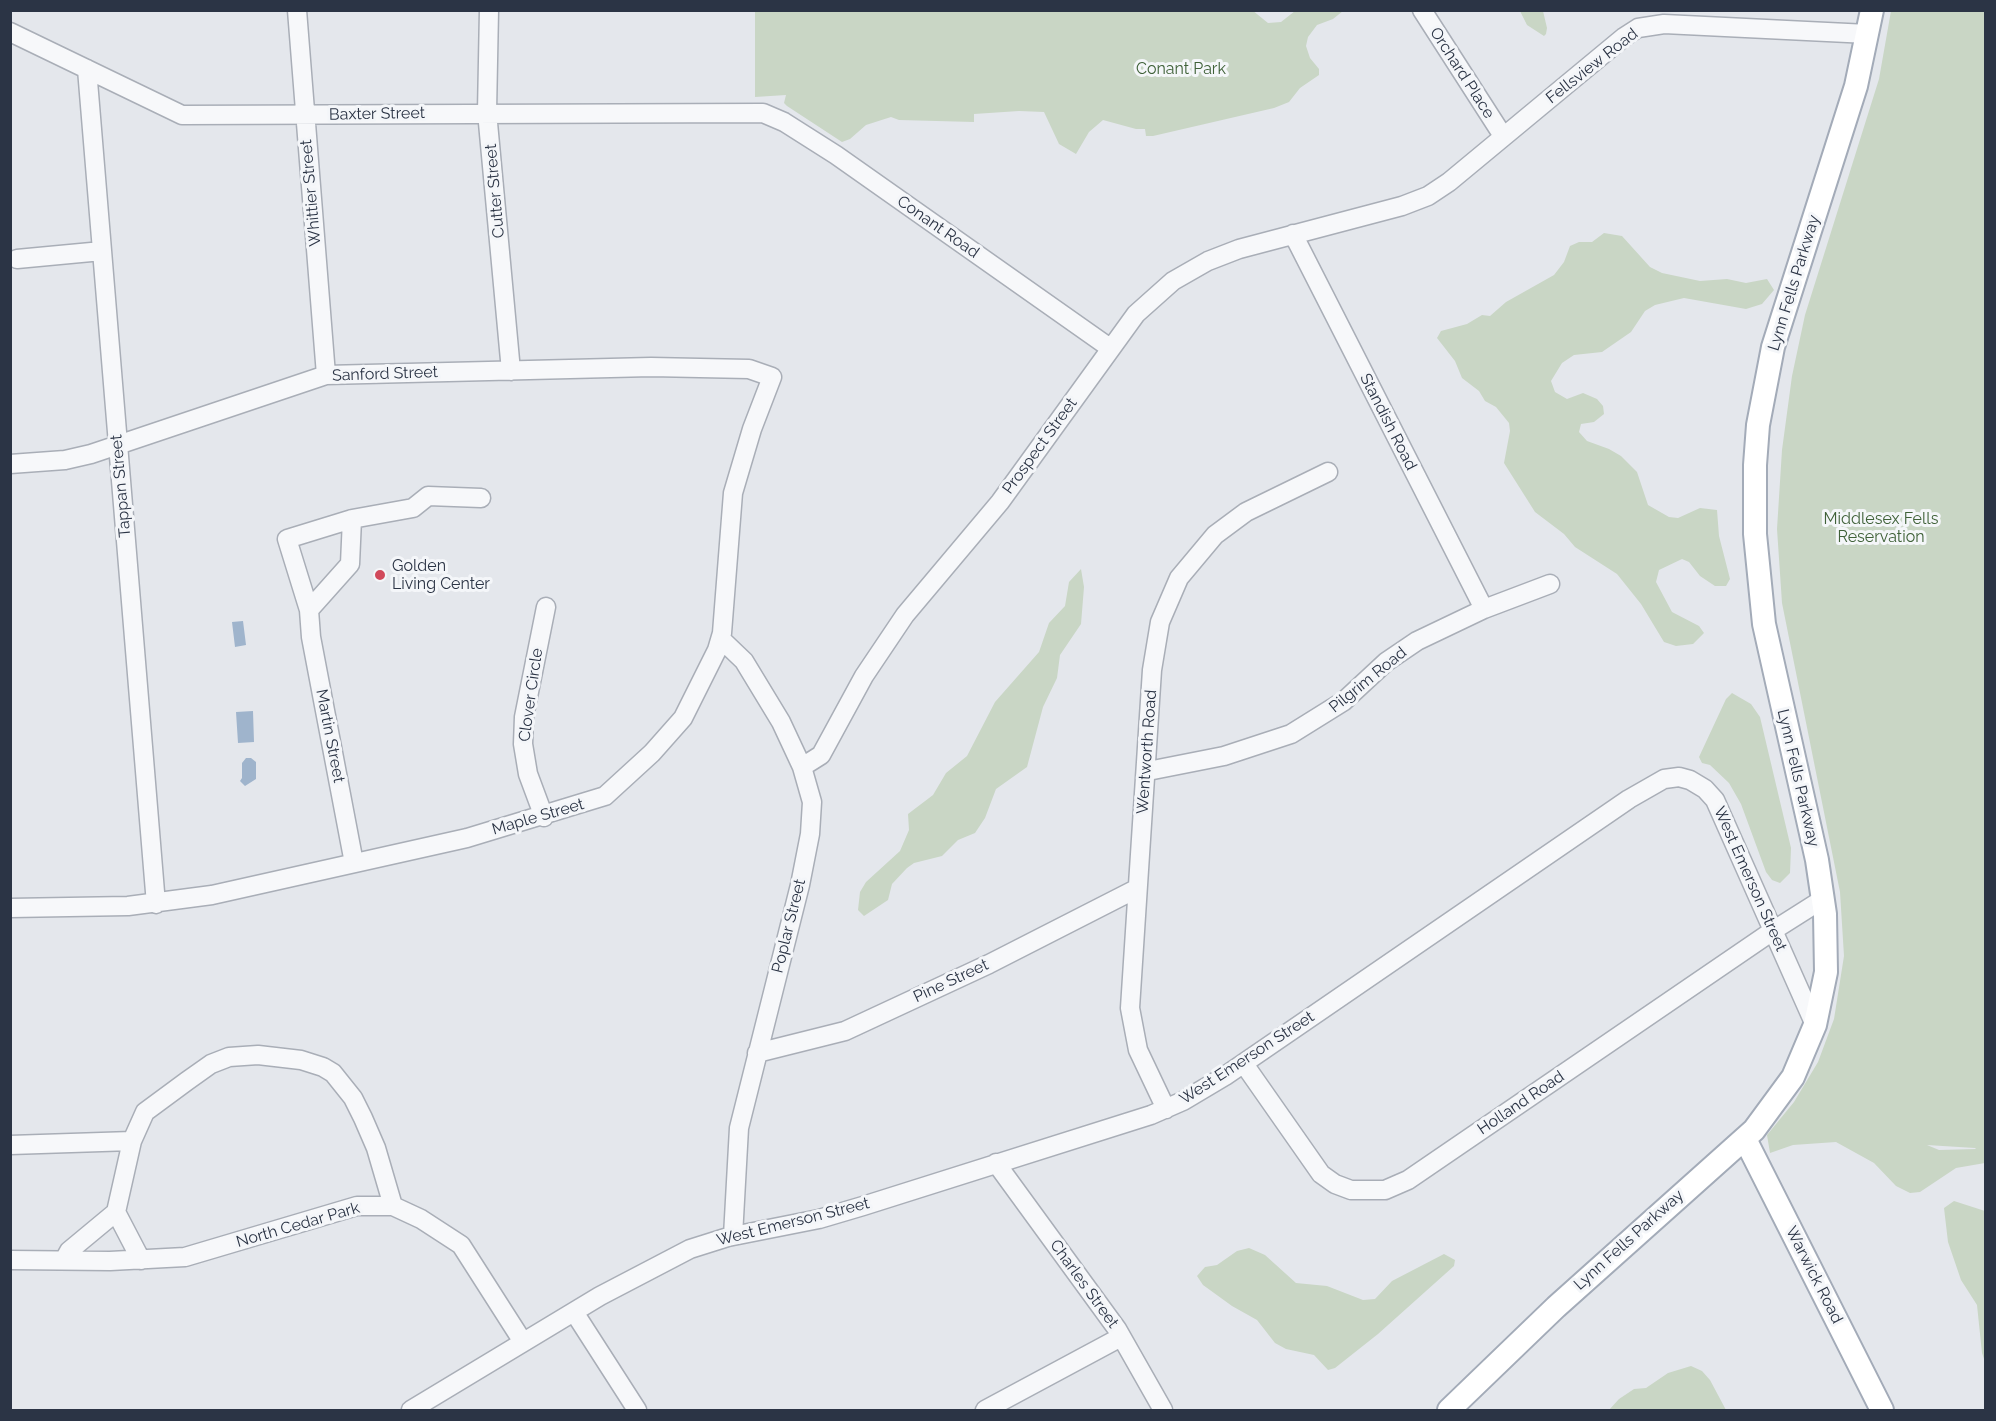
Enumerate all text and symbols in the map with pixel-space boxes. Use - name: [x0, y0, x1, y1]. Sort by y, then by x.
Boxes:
- street label: Orchard Place: [1425, 24, 1499, 122]
- street label: Fellsview Road: [1542, 24, 1642, 108]
- park label: Conant Park: [1136, 59, 1226, 79]
- street label: Baxter Street: [329, 104, 425, 124]
- street label: Whittier Street: [297, 139, 325, 247]
- street label: Cutter Street: [481, 143, 509, 239]
- street label: Conant Road: [893, 192, 983, 262]
- street label: Lynn Fells Parkway: [1764, 213, 1824, 353]
- street label: Sanford Street: [332, 363, 438, 385]
- street label: Standish Road: [1355, 370, 1421, 474]
- street label: Prospect Street: [999, 394, 1081, 498]
- street label: Tappan Street: [107, 434, 135, 538]
- park label: Middlesex Fells Reservation: [1824, 509, 1938, 547]
- place label: Golden Living Center: [392, 556, 490, 594]
- marker: Golden Living Center: [373, 568, 387, 582]
- street label: Pilgrim Road: [1325, 643, 1411, 717]
- street label: Clover Circle: [515, 647, 547, 743]
- street label: Martin Street: [312, 688, 348, 784]
- street label: Wentworth Road: [1133, 689, 1161, 815]
- street label: Lynn Fells Parkway: [1773, 707, 1823, 849]
- street label: Maple Street: [490, 795, 586, 839]
- street label: West Emerson Street: [1709, 804, 1791, 954]
- street label: Poplar Street: [768, 877, 810, 975]
- street label: Pine Street: [910, 955, 992, 1007]
- street label: West Emerson Street: [1176, 1007, 1318, 1109]
- street label: Holland Road: [1474, 1067, 1568, 1139]
- street label: Lynn Fells Parkway: [1570, 1186, 1688, 1294]
- street label: West Emerson Street: [715, 1194, 871, 1250]
- street label: North Cedar Park: [234, 1198, 362, 1252]
- street label: Warwick Road: [1781, 1223, 1847, 1327]
- street label: Charles Street: [1046, 1236, 1122, 1332]

